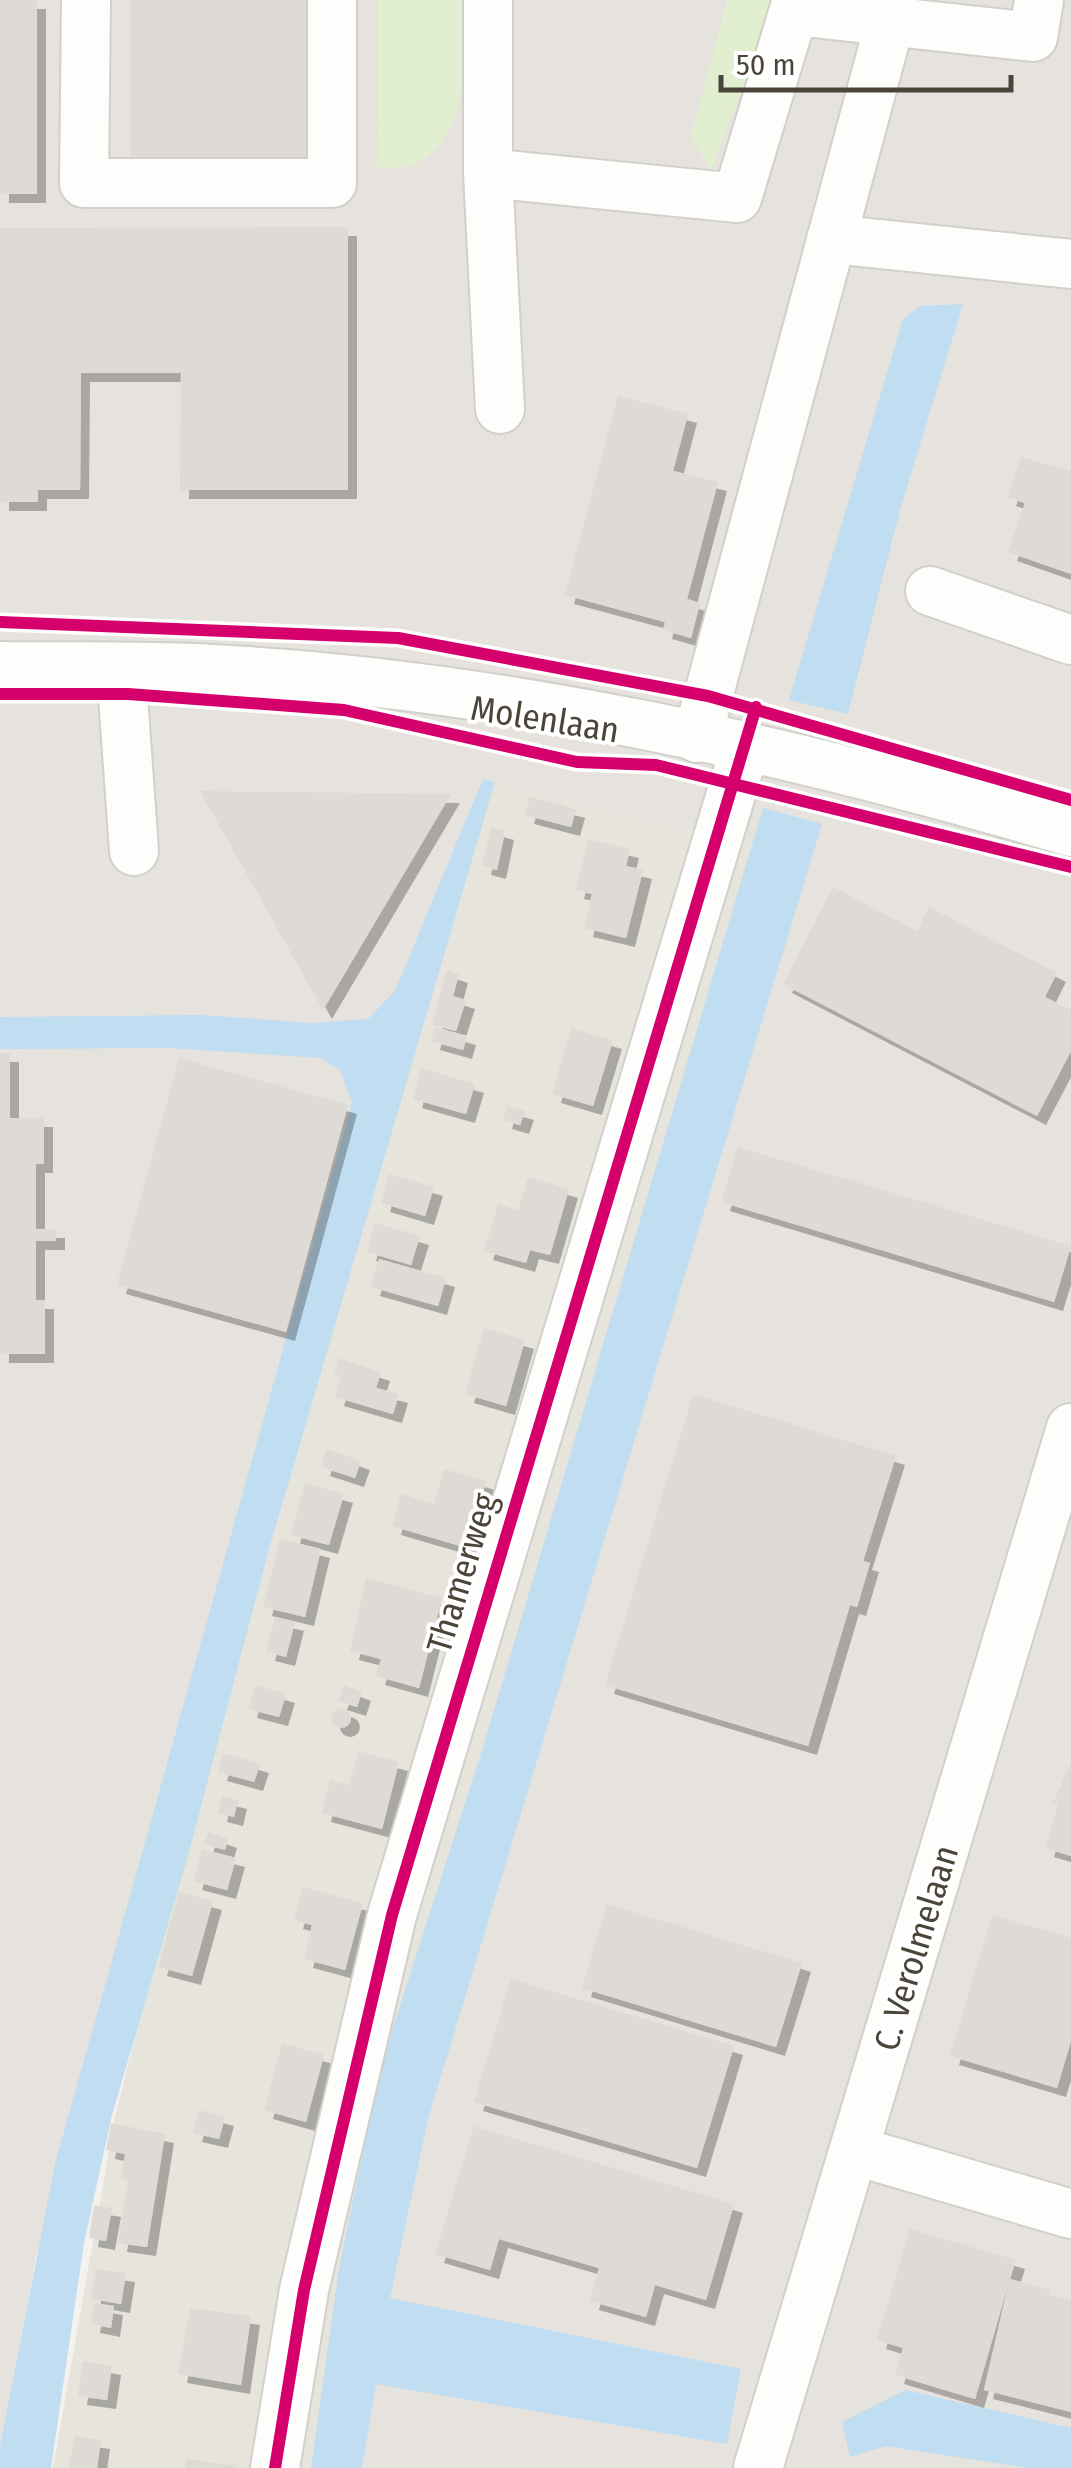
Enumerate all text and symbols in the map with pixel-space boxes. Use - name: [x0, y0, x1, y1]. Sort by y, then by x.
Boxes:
- scale bar: [721, 30, 1011, 92]
- text: 50 m: [736, 47, 796, 83]
- street label: Molenlaan: [468, 687, 622, 751]
- street label: Thamerweg: [418, 1487, 506, 1658]
- street label: C. Verolmelaan: [865, 1840, 967, 2056]

